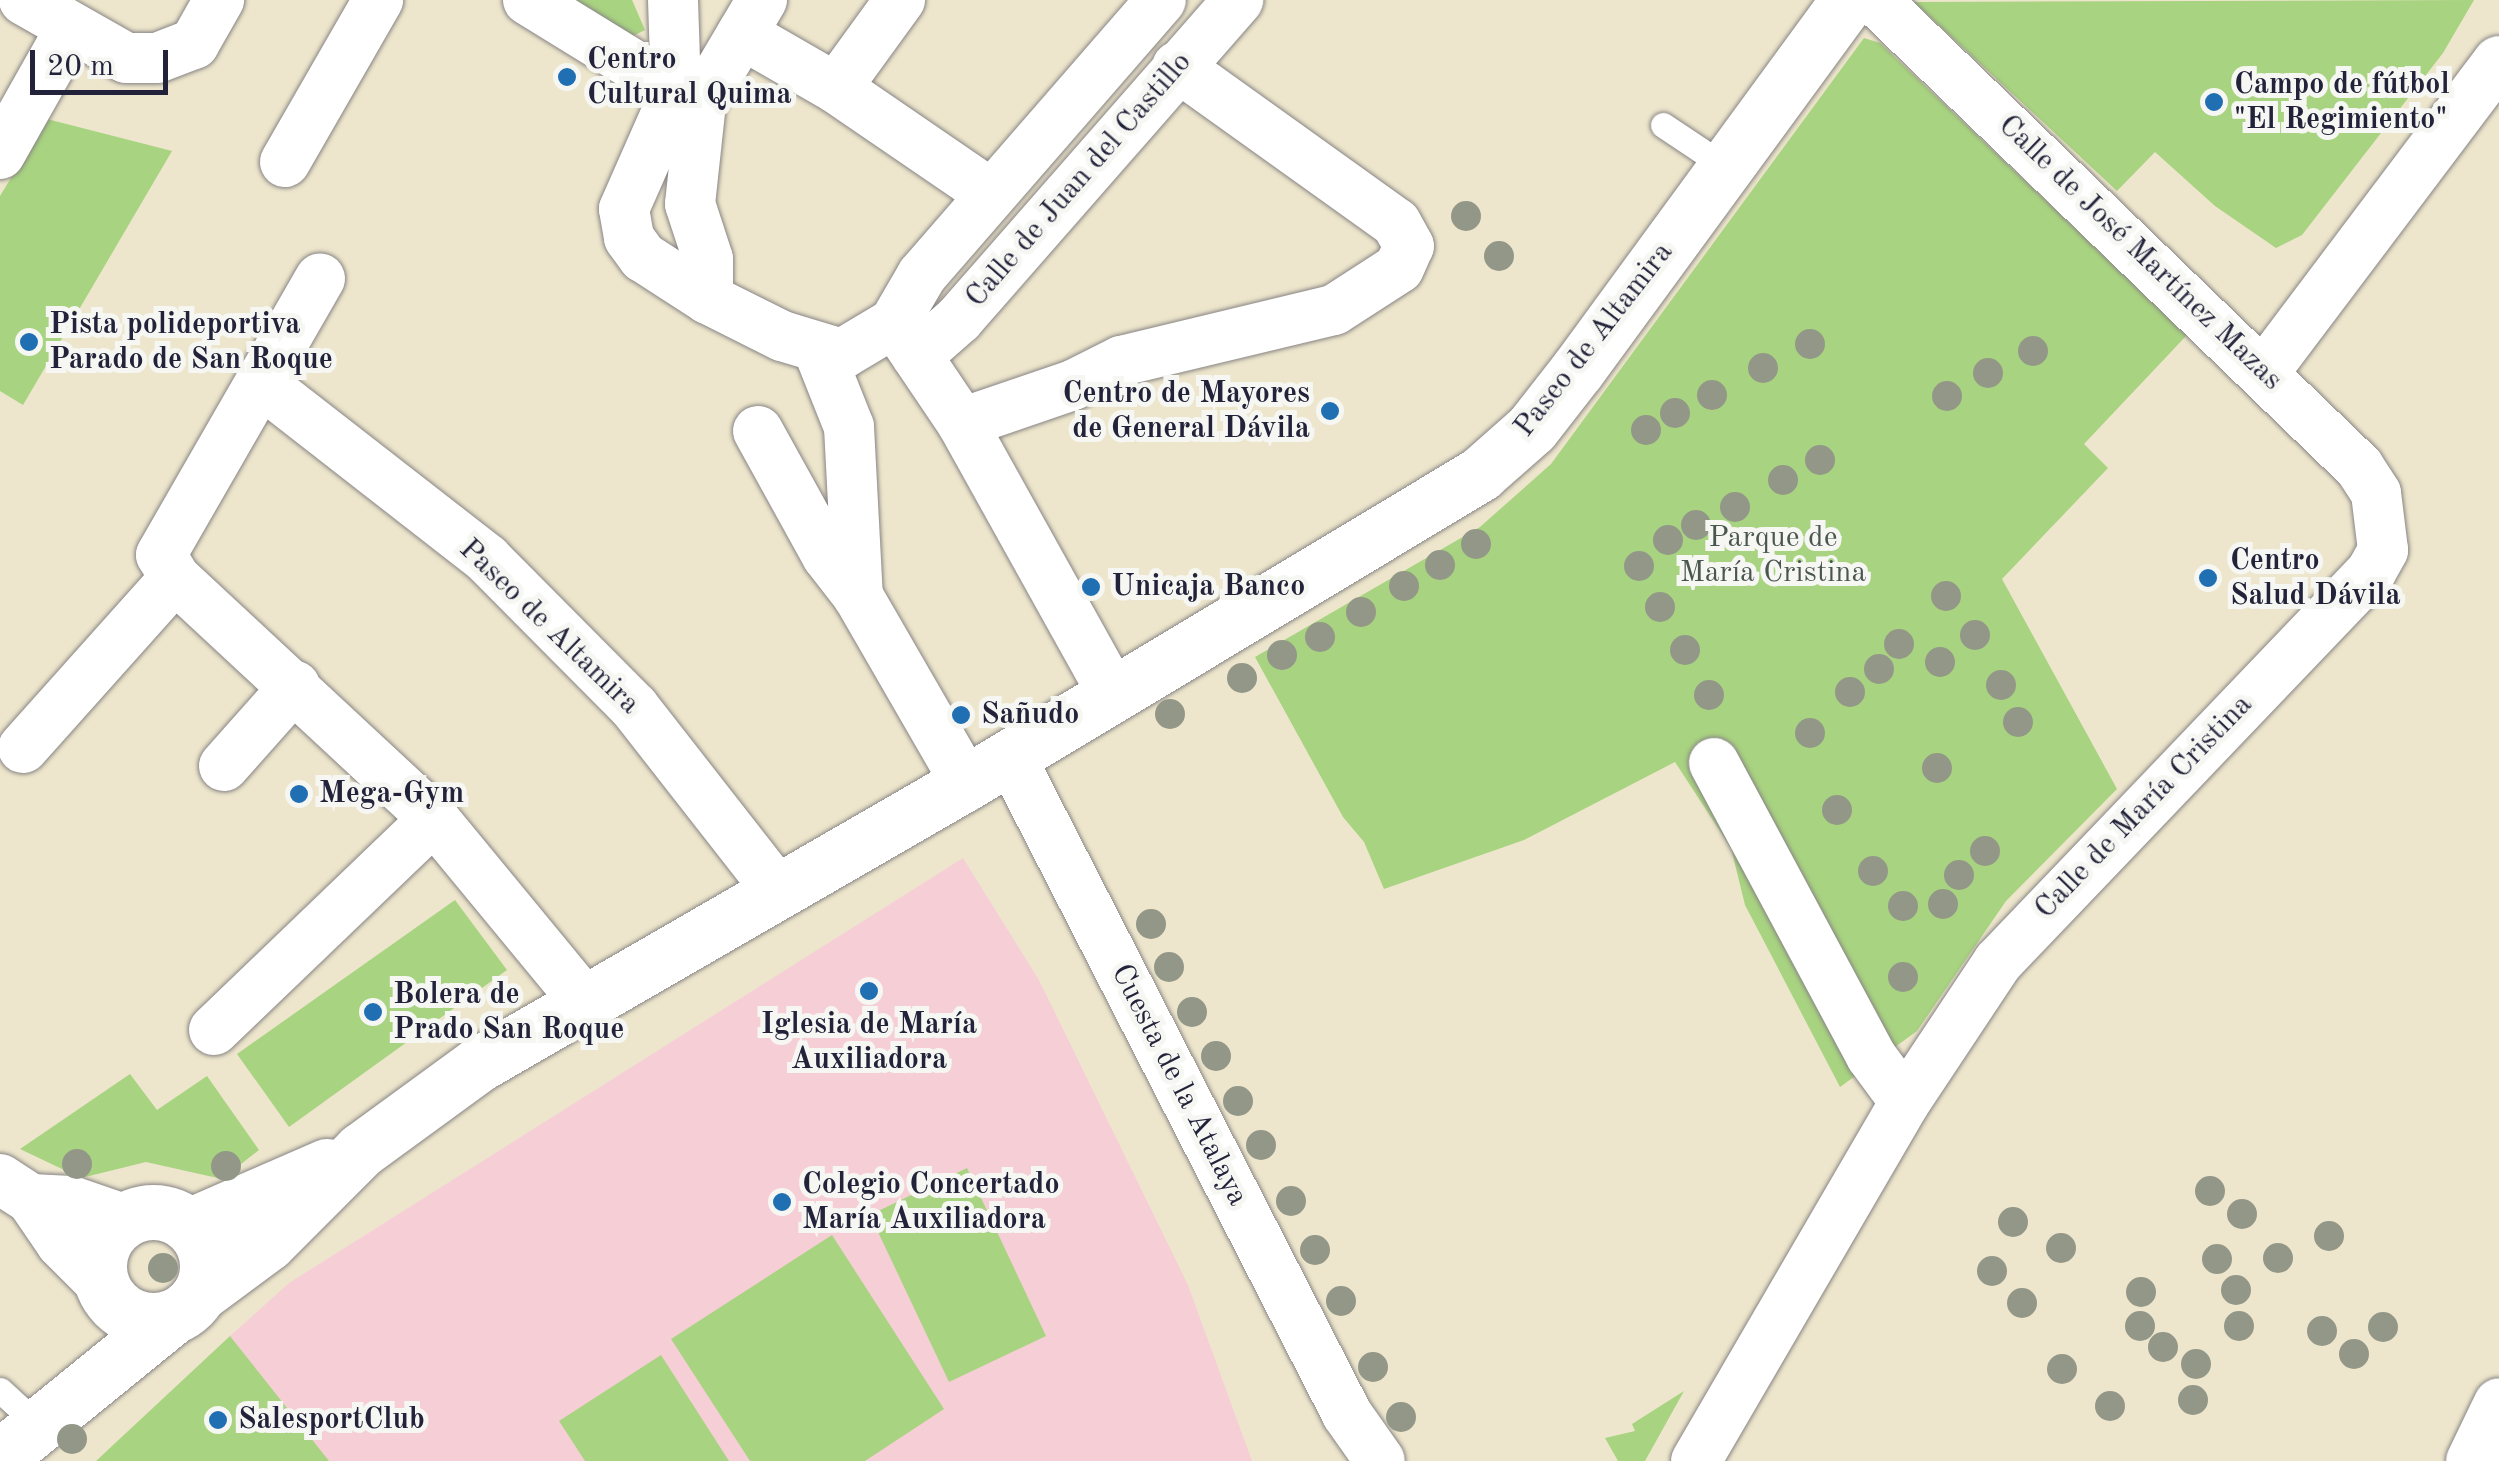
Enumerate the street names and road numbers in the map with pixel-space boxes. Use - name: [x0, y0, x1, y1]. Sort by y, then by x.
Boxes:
- street label: Calle de Juan del Castillo: [958, 45, 1200, 315]
- street label: Calle de José Martínez Mazas: [1990, 108, 2290, 398]
- street label: Paseo de Altamira: [1507, 235, 1681, 445]
- street label: Paseo de Altamira: [451, 532, 647, 722]
- street label: Calle de María Cristina: [2028, 687, 2260, 927]
- street label: Cuesta de la Atalaya: [1103, 958, 1255, 1212]

